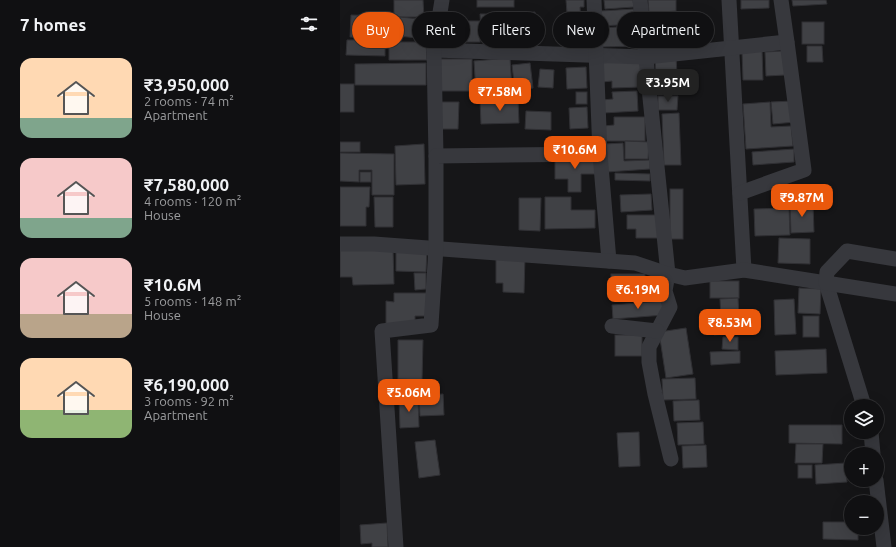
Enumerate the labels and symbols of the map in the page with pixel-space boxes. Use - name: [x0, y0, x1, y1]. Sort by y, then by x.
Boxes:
- pin: ₹3.95M: [635, 69, 701, 103]
- pin: ₹7.58M: [467, 78, 533, 112]
- pin: ₹10.6M: [542, 136, 608, 170]
- pin: ₹9.87M: [769, 184, 835, 218]
- pin: ₹6.19M: [605, 276, 671, 310]
- pin: ₹8.53M: [697, 309, 763, 343]
- pin: ₹5.06M: [376, 379, 442, 413]

